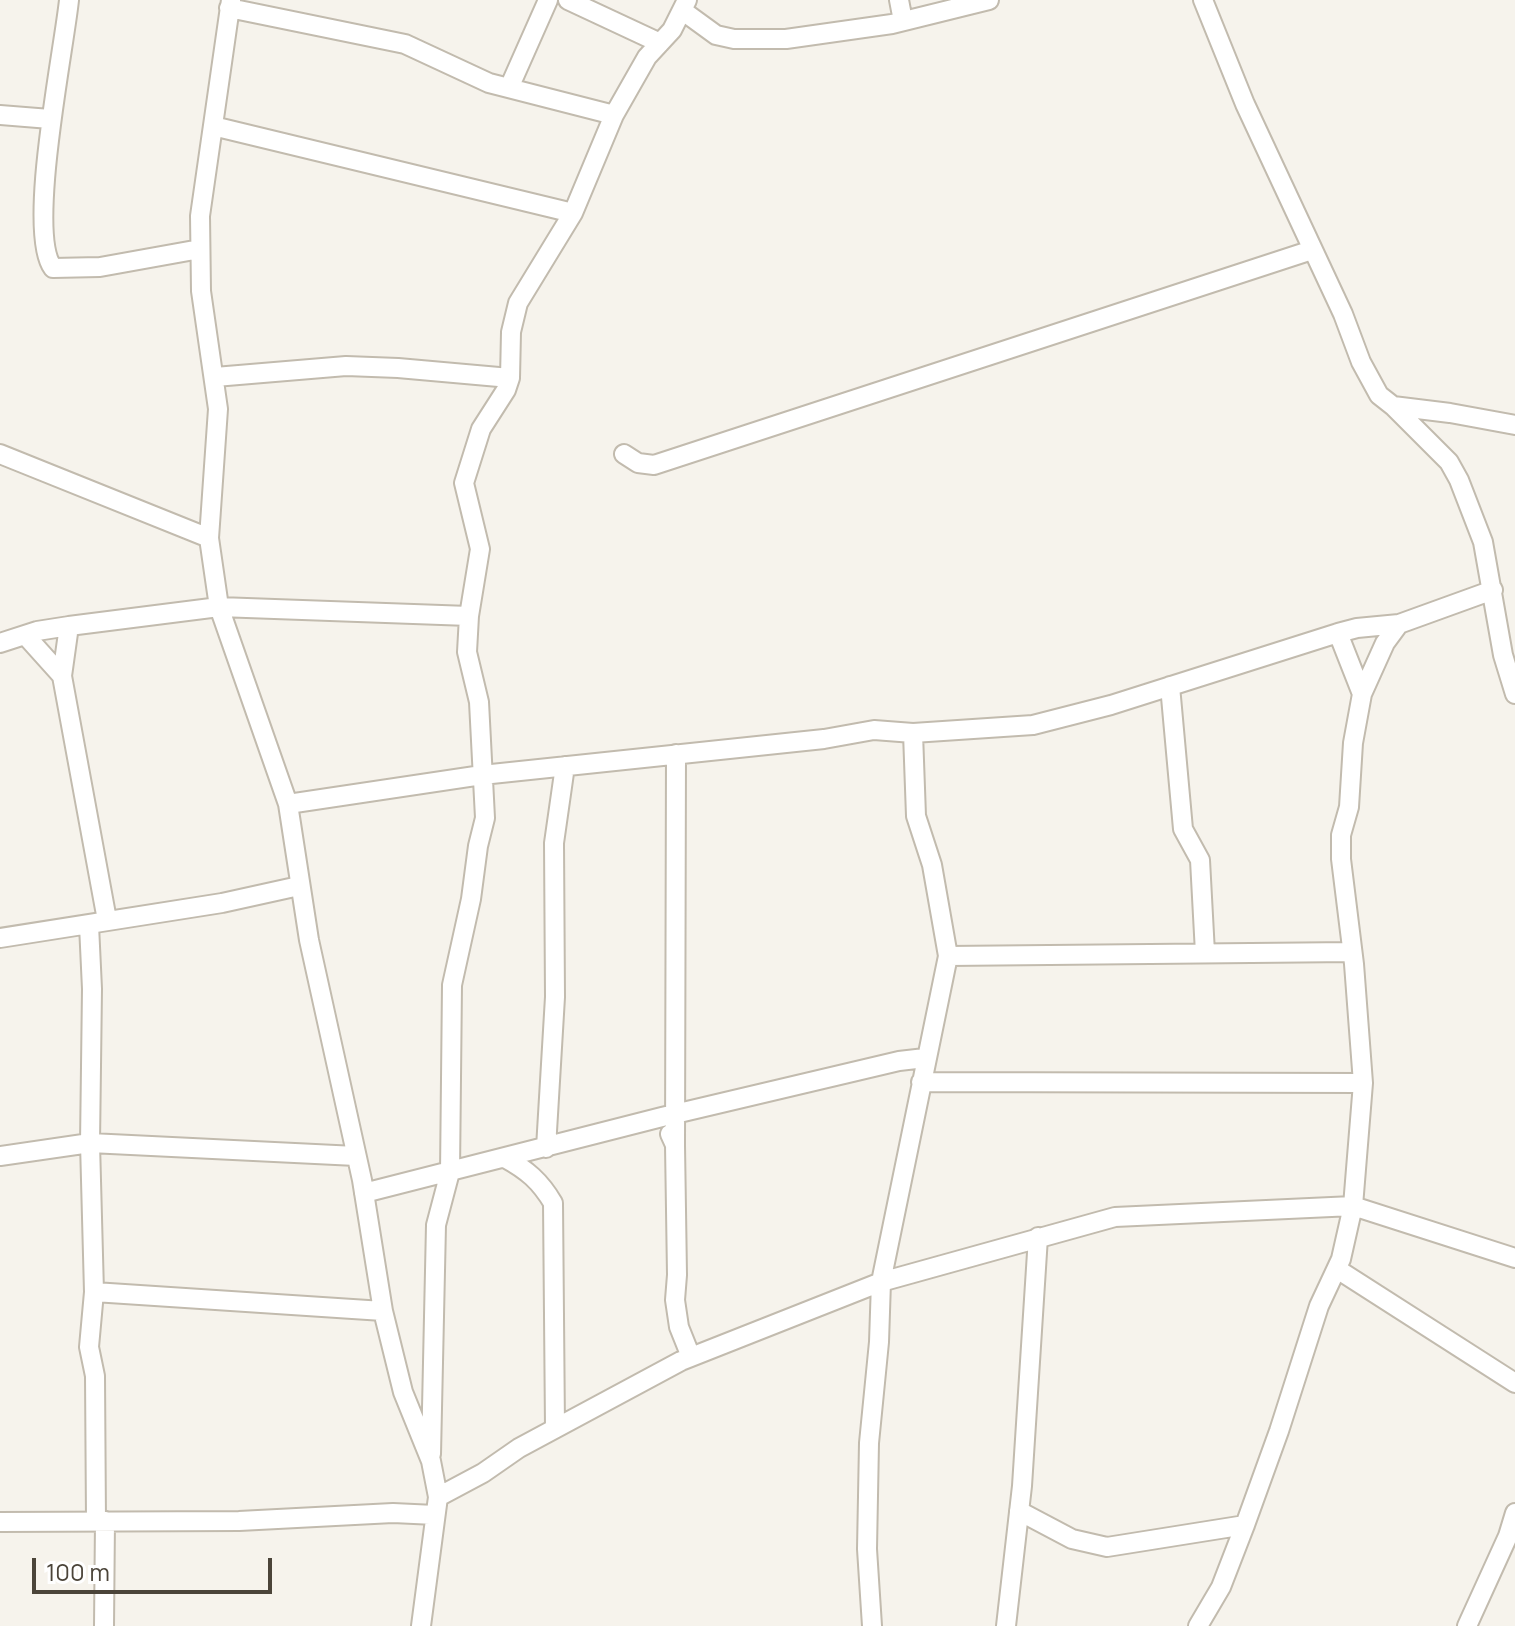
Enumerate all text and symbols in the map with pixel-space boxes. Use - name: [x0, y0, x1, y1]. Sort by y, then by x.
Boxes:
- scale bar: [36, 1542, 276, 1592]
- text: 100 m: [46, 1555, 110, 1588]

